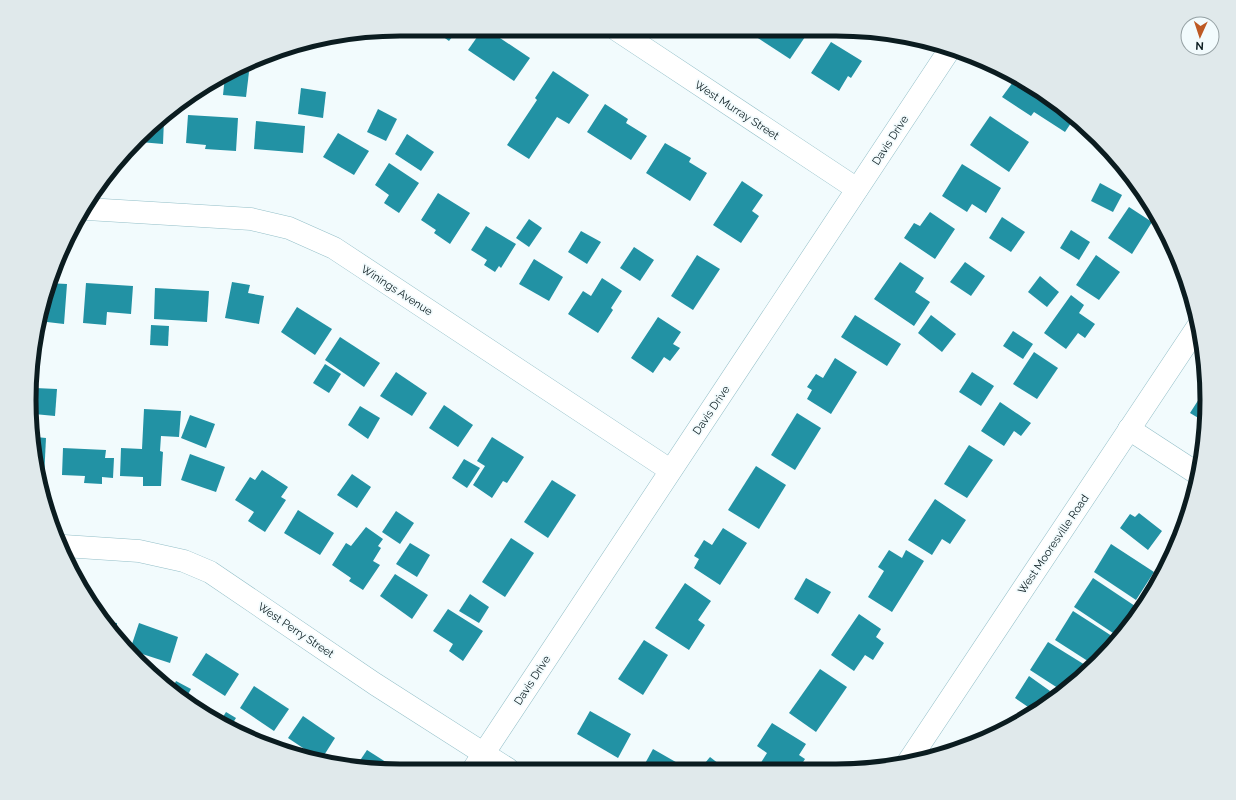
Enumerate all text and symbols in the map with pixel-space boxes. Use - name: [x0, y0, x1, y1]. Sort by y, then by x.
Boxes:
- north arrow: [1180, 16, 1220, 56]
- text: N: [1195, 39, 1204, 52]
- street label: West Murray Street: [692, 78, 781, 143]
- street label: Davis Drive: [870, 113, 911, 167]
- street label: Winings Avenue: [359, 263, 435, 319]
- street label: Davis Drive: [690, 383, 733, 437]
- street label: West Mooresville Road: [1015, 492, 1092, 596]
- street label: West Perry Street: [255, 600, 336, 661]
- street label: Davis Drive: [512, 653, 553, 707]

